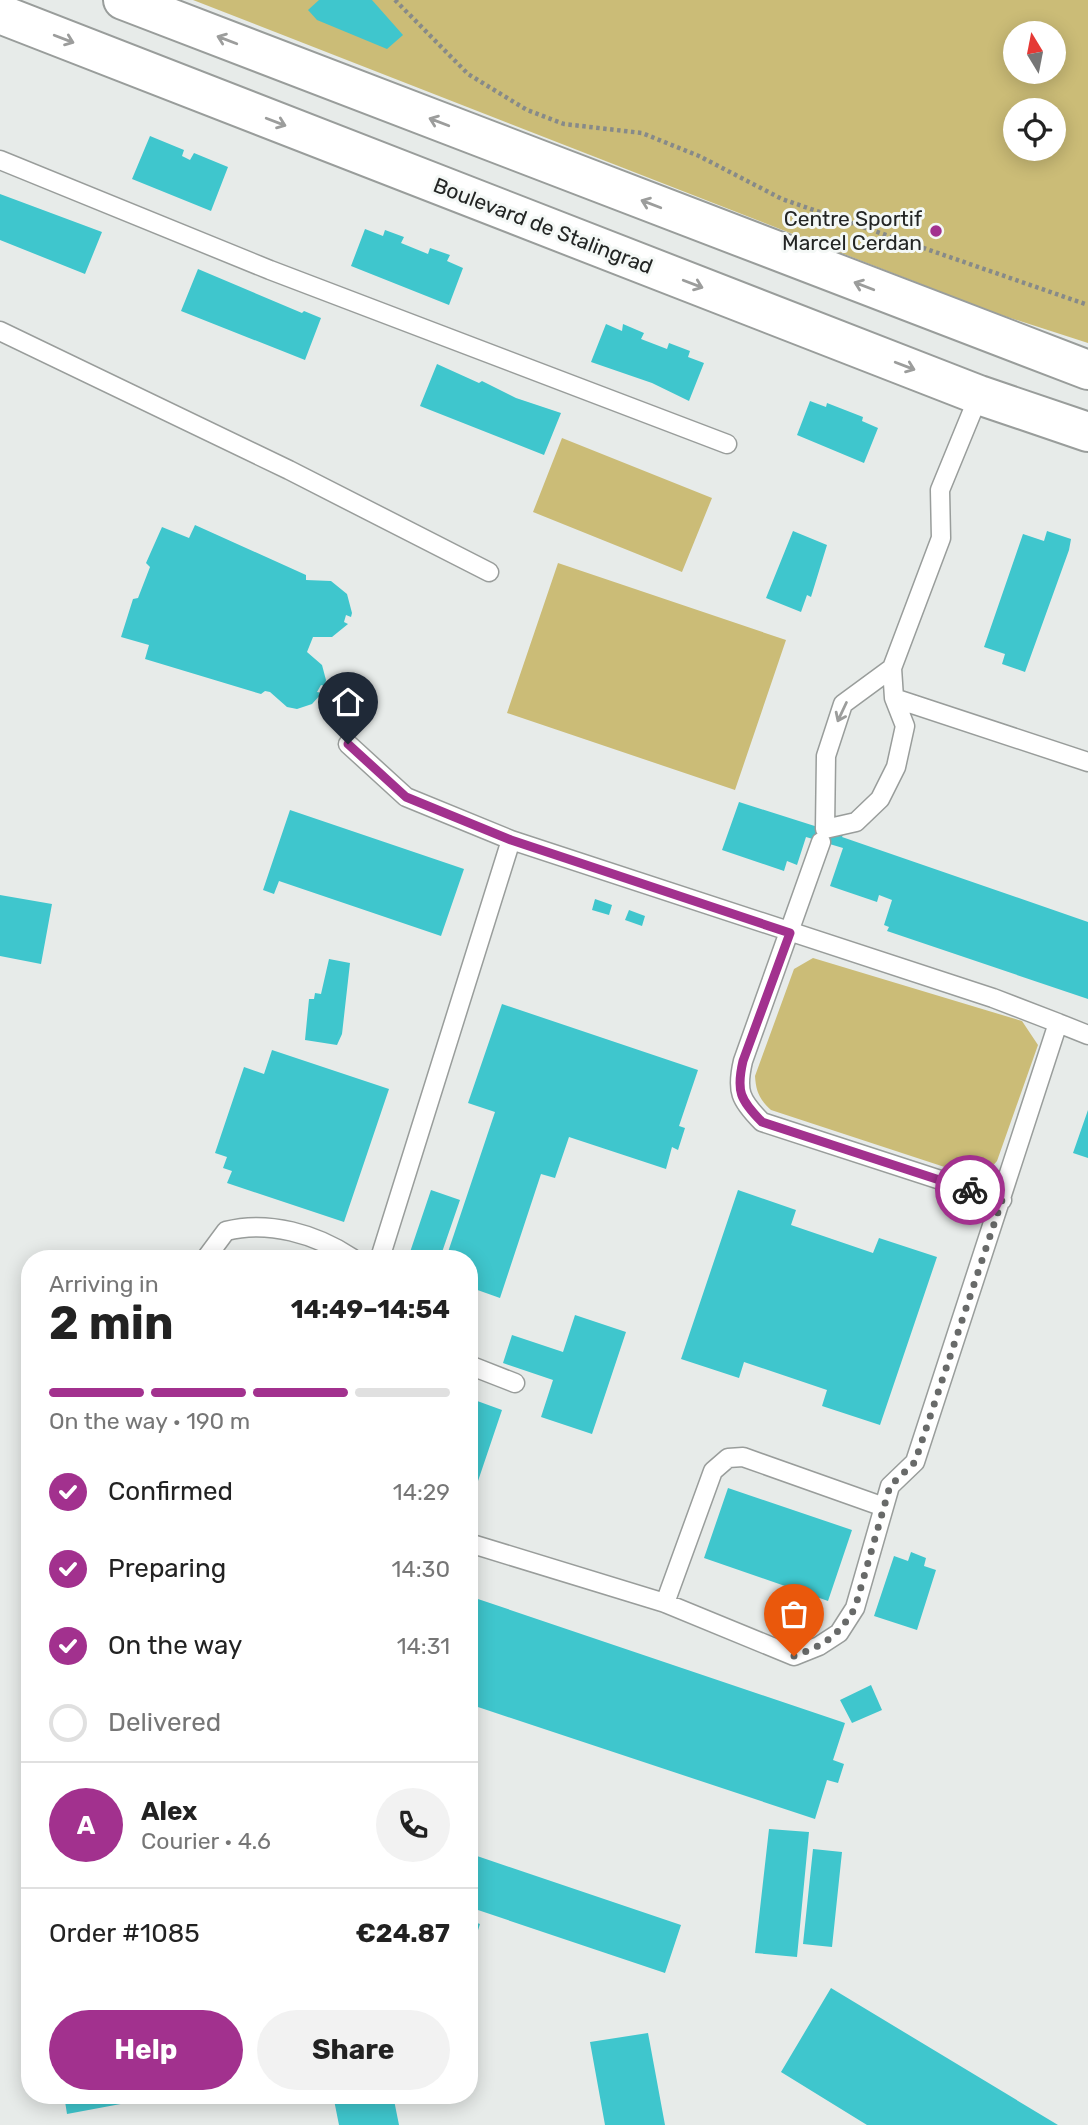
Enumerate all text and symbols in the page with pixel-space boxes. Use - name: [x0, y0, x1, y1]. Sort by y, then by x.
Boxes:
- north arrow: [1003, 21, 1066, 84]
- map controls: [1003, 21, 1066, 161]
- one-way arrow: [216, 33, 238, 45]
- one-way arrow: [52, 34, 74, 47]
- button: locate: [1003, 98, 1066, 161]
- one-way arrow: [429, 115, 451, 127]
- one-way arrow: [264, 116, 286, 129]
- street label: Boulevard de Stalingrad: [430, 172, 656, 279]
- one-way arrow: [641, 197, 663, 209]
- place label: Centre Sportif Marcel Cerdan: [782, 206, 922, 255]
- marker: Centre Sportif Marcel Cerdan: [928, 223, 944, 239]
- one-way arrow: [682, 278, 704, 291]
- one-way arrow: [853, 279, 875, 291]
- one-way arrow: [894, 361, 916, 374]
- pin: [318, 672, 378, 744]
- icon: home: [329, 683, 367, 721]
- one-way arrow: [835, 701, 848, 722]
- courier: [935, 1155, 1005, 1225]
- icon: bike: [951, 1171, 989, 1209]
- text: Arriving in: [49, 1270, 159, 1298]
- text: 14:49–14:54: [291, 1294, 450, 1325]
- text: 2 min: [49, 1296, 174, 1351]
- text: On the way · 190 m: [49, 1407, 250, 1435]
- icon: check: [49, 1473, 87, 1511]
- text: Confirmed: [108, 1476, 233, 1507]
- text: 14:29: [393, 1478, 450, 1506]
- icon: check: [49, 1550, 87, 1588]
- text: Preparing: [108, 1553, 226, 1584]
- text: 14:30: [392, 1555, 450, 1583]
- pin: [764, 1584, 824, 1656]
- icon: bag: [775, 1595, 813, 1633]
- icon: check: [49, 1627, 87, 1665]
- text: On the way: [108, 1630, 242, 1661]
- text: 14:31: [397, 1632, 450, 1660]
- text: Delivered: [108, 1707, 221, 1738]
- button: phone: [376, 1788, 450, 1862]
- text: Alex: [141, 1796, 197, 1827]
- text: A: [77, 1810, 95, 1841]
- text: Courier · 4.6: [141, 1827, 271, 1855]
- text: Order #1085: [49, 1918, 200, 1949]
- text: €24.87: [355, 1918, 450, 1949]
- button: Help: [49, 2010, 243, 2090]
- button: Share: [257, 2010, 450, 2090]

